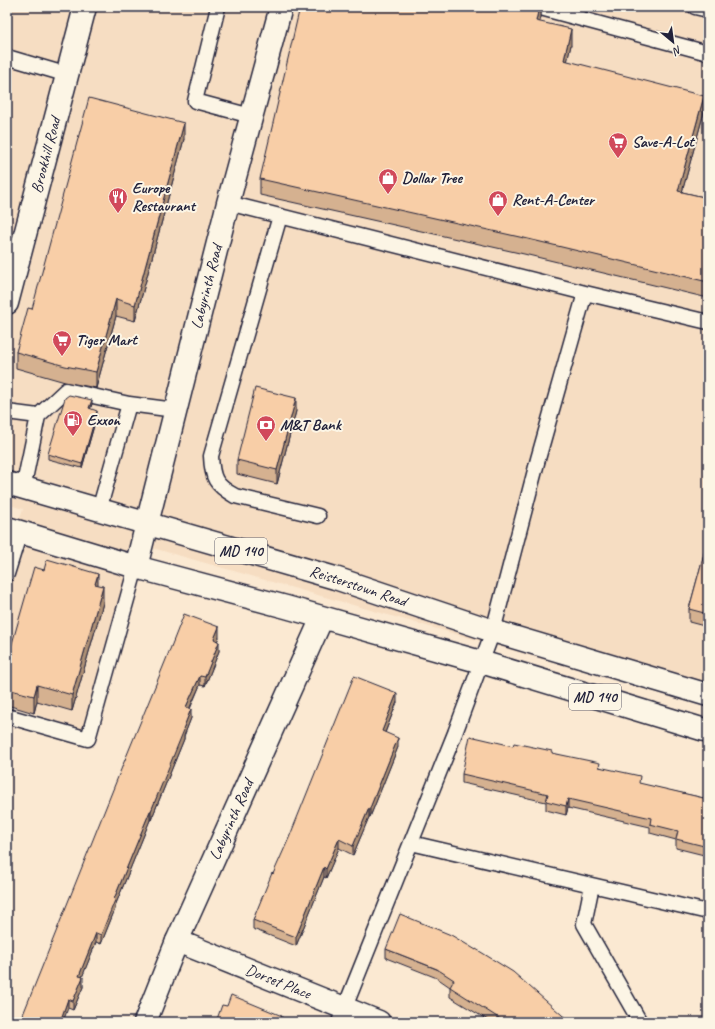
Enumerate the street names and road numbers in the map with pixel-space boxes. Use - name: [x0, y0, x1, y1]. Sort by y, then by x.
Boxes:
- street label: Brookhill Road: [26, 112, 66, 195]
- street label: Labyrinth Road: [187, 240, 228, 331]
- road number: MD 140: [215, 538, 267, 564]
- street label: Reisterstown Road: [307, 561, 412, 612]
- road number: MD 140: [569, 684, 621, 710]
- street label: Labyrinth Road: [205, 774, 259, 863]
- street label: Dorset Place: [243, 960, 315, 1004]

